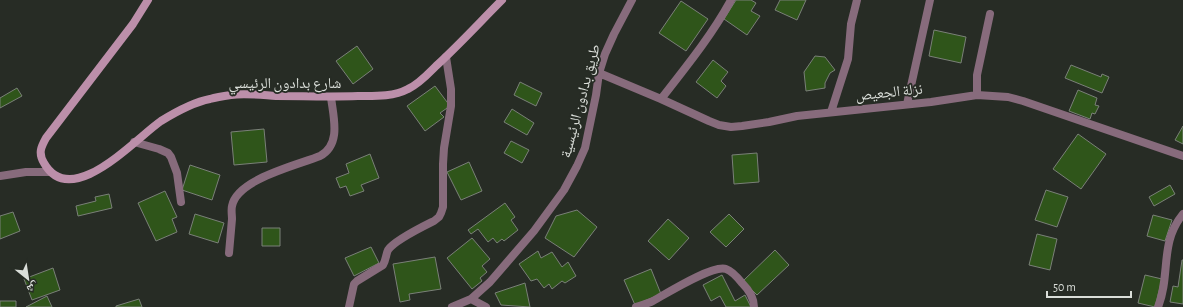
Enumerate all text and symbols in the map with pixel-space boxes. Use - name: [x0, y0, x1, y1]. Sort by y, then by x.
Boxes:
- street label: طريق بدادون الرئيسية: [558, 43, 605, 160]
- street label: شارع بدادون الرئيسي: [229, 76, 342, 95]
- street label: نزلة الجعيص: [855, 82, 924, 105]
- north arrow: [8, 259, 48, 299]
- scale bar: [1047, 273, 1131, 299]
- text: ش: [24, 278, 41, 295]
- text: 50 m: [1053, 281, 1076, 293]

